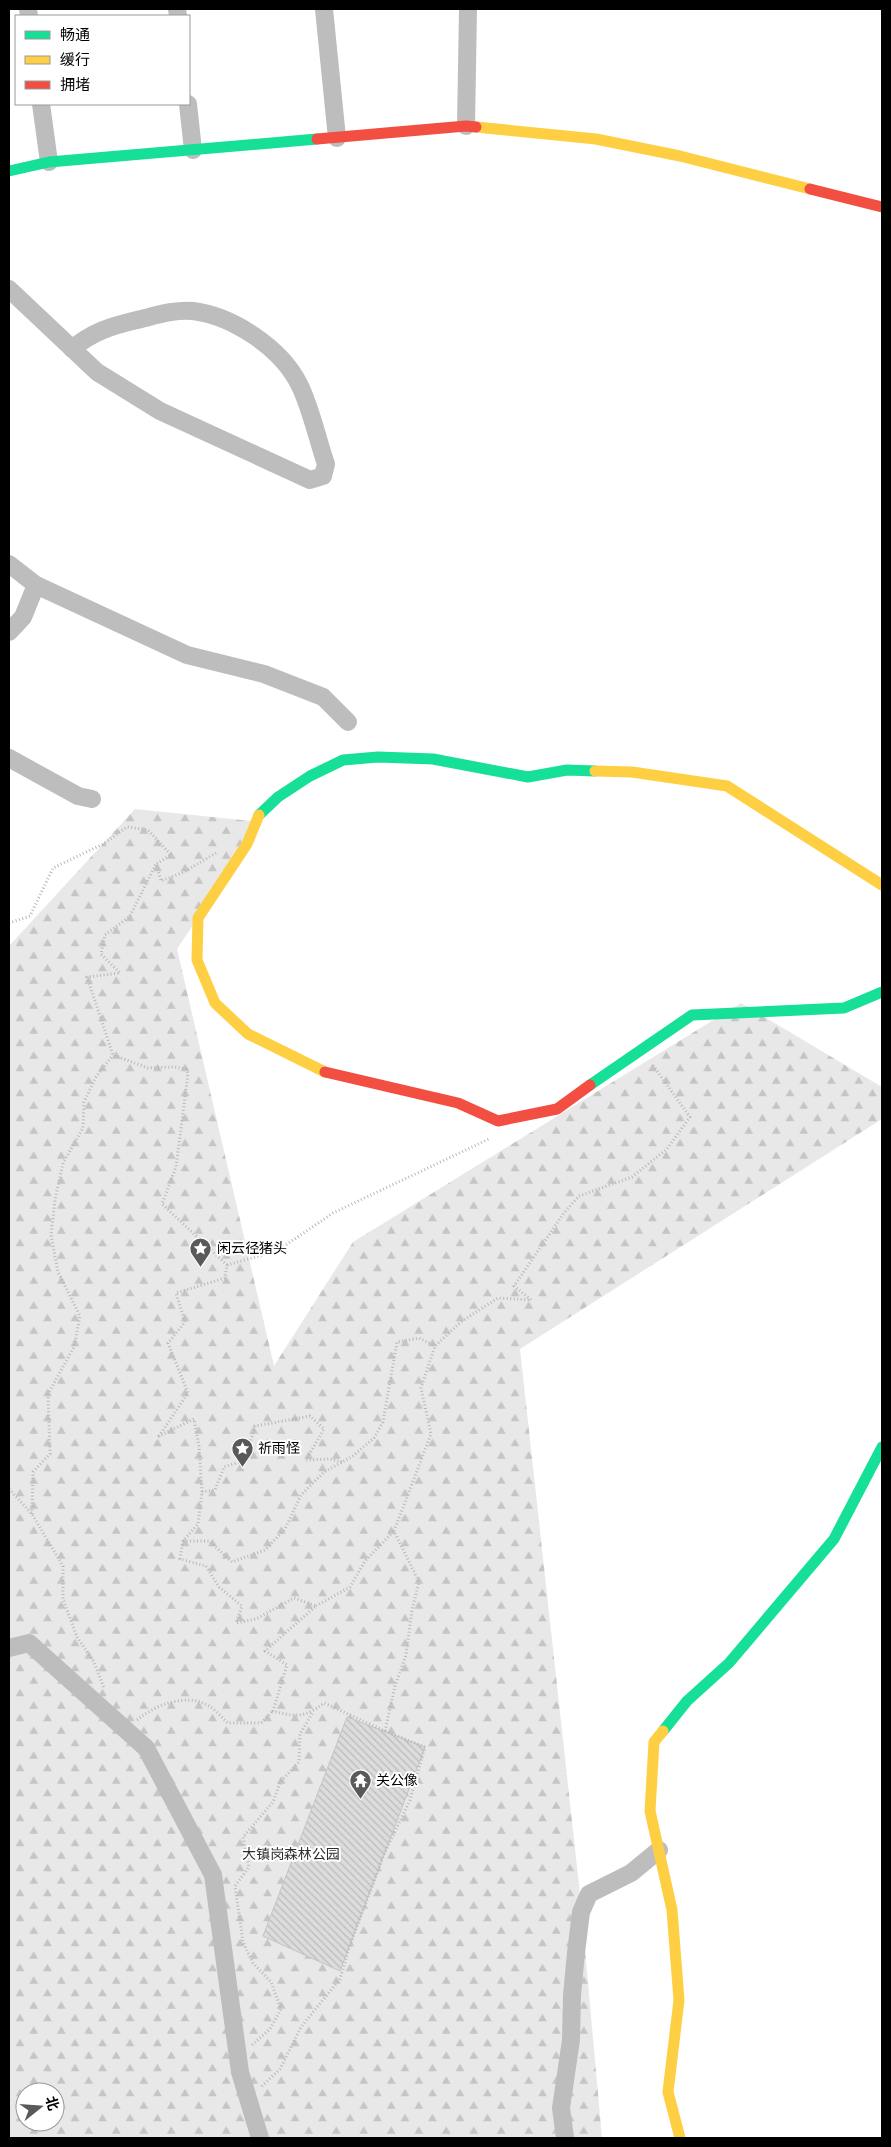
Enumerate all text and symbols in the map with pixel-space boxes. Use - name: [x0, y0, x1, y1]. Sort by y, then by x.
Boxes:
- legend: [15, 15, 190, 105]
- text: 畅通: [60, 26, 90, 44]
- text: 缓行: [60, 51, 90, 69]
- text: 拥堵: [60, 76, 90, 94]
- place icon: 闲云径猪头: [189, 1236, 213, 1267]
- place label: 闲云径猪头: [217, 1240, 287, 1257]
- place icon: 祈雨怪: [230, 1436, 254, 1467]
- place label: 祈雨怪: [258, 1440, 300, 1457]
- temple icon: 关公像: [348, 1768, 372, 1799]
- place label: 关公像: [376, 1772, 418, 1789]
- park label: 大镇岗森林公园: [242, 1846, 340, 1863]
- north arrow: [15, 2082, 65, 2132]
- text: 北: [42, 2094, 62, 2113]

